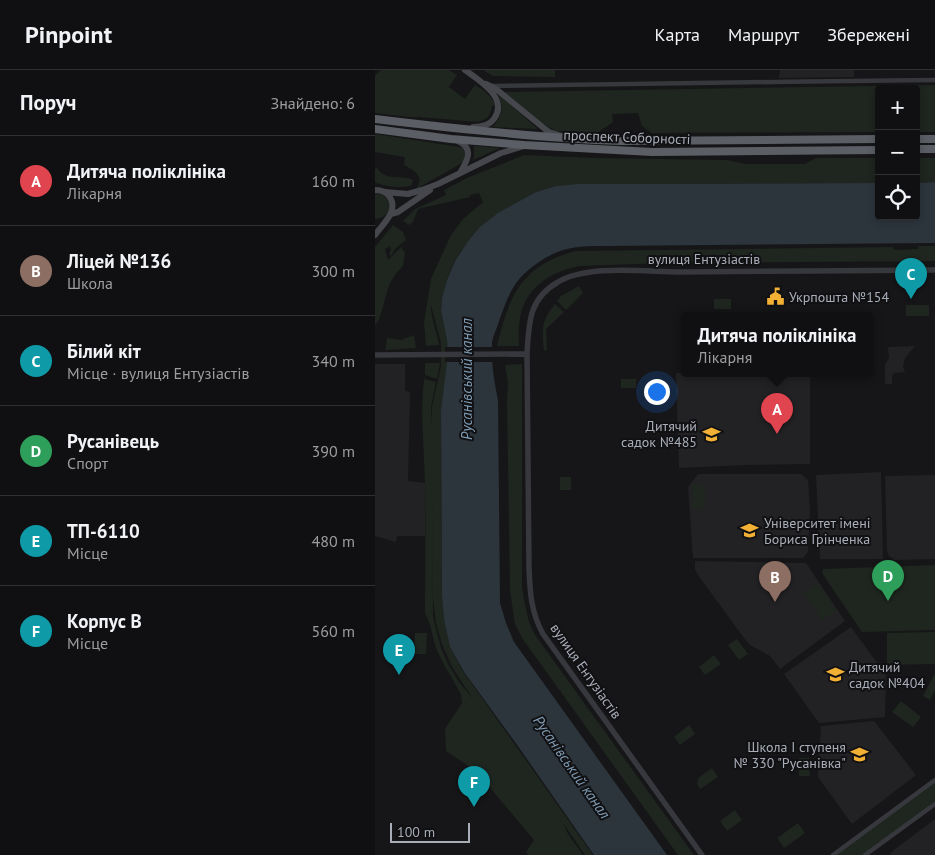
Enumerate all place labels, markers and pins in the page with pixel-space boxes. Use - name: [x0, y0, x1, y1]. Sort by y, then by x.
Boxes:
- pin: C: [895, 258, 927, 299]
- public building icon: Укрпошта №154: [765, 287, 785, 307]
- place label: Укрпошта №154: [789, 288, 889, 306]
- pin: A: [761, 393, 793, 434]
- place label: Дитячий садок №485: [621, 417, 697, 451]
- school or university icon: Дитячий садок №485: [701, 424, 721, 444]
- place label: Університет імені Бориса Грінченка: [764, 514, 871, 548]
- school or university icon: Університет імені Бориса Грінченка: [740, 521, 760, 541]
- pin: D: [872, 560, 904, 601]
- pin: B: [759, 561, 791, 602]
- pin: E: [383, 634, 415, 675]
- place label: Дитячий садок №404: [849, 658, 925, 692]
- school or university icon: Дитячий садок №404: [825, 665, 845, 685]
- place label: Школа І ступеня № 330 "Русанівка": [733, 738, 846, 772]
- school or university icon: Школа І ступеня № 330 "Русанівка": [850, 745, 870, 765]
- pin: F: [458, 766, 490, 807]

